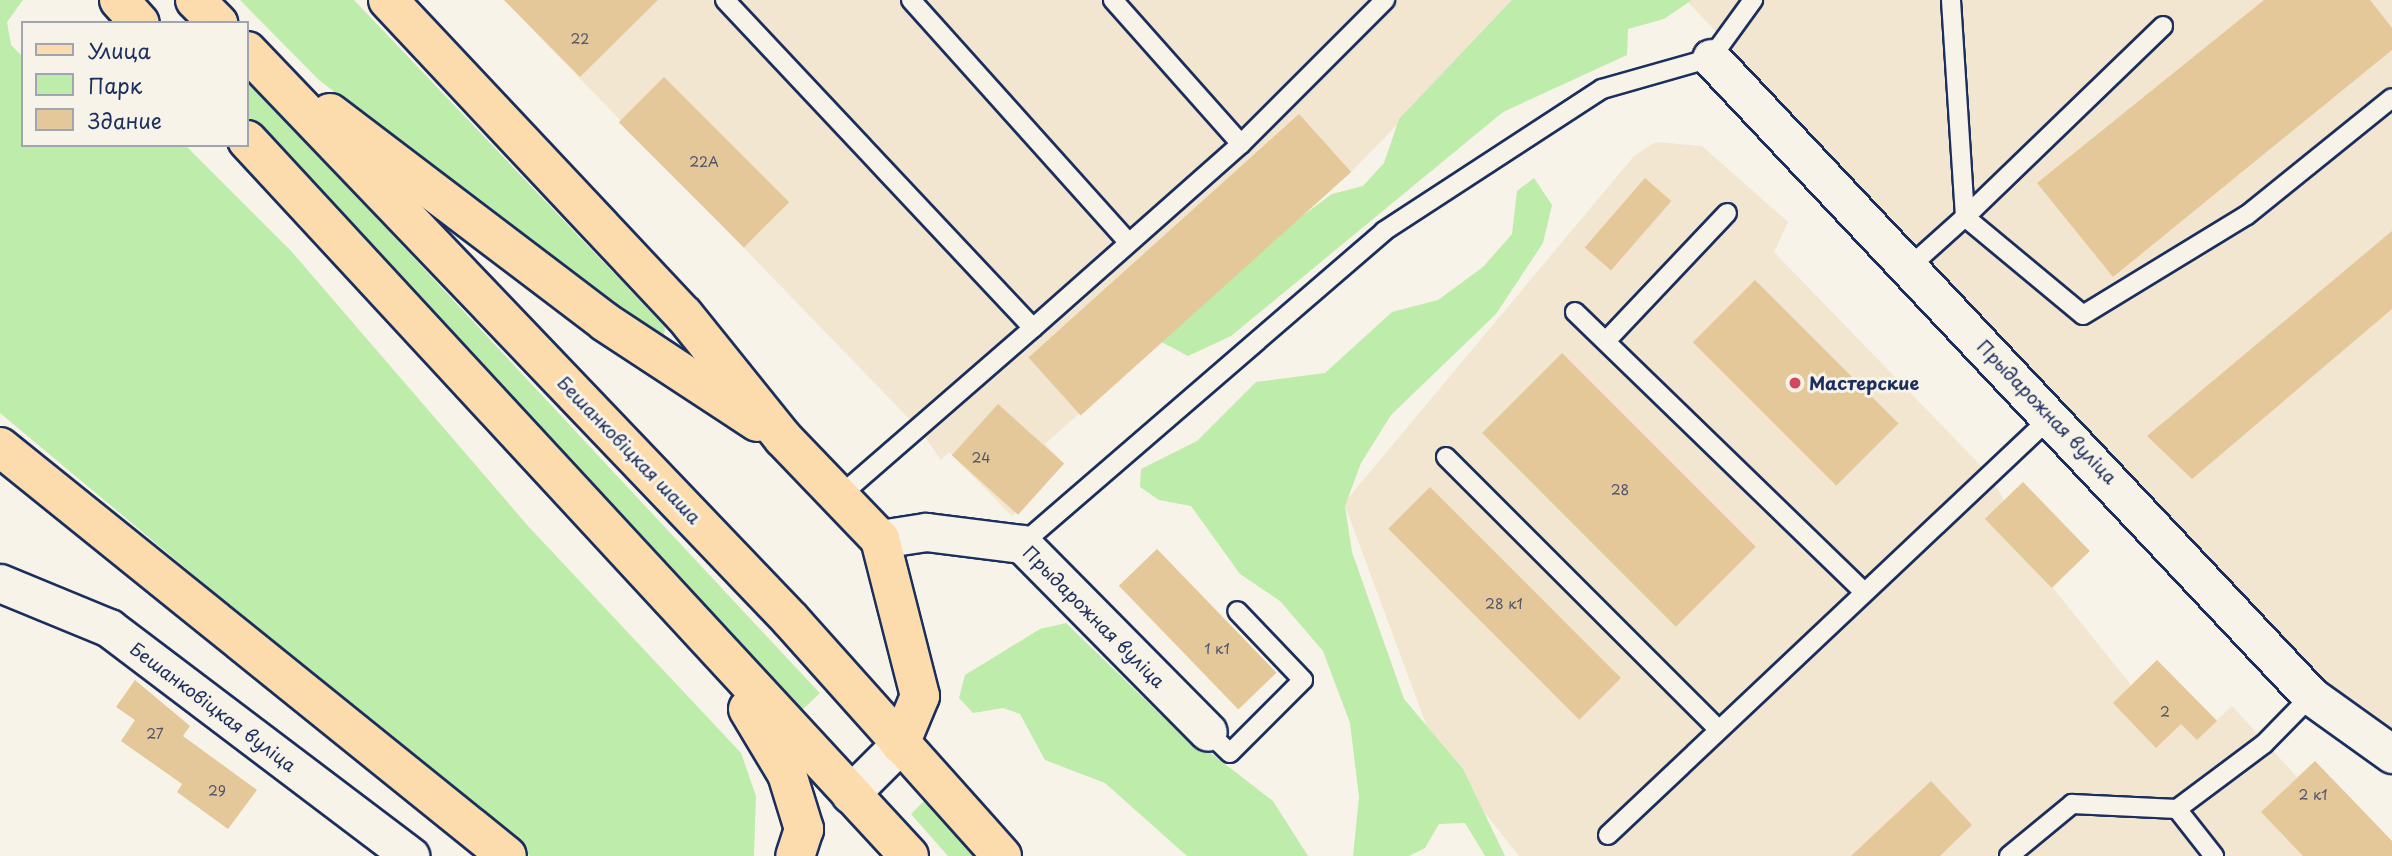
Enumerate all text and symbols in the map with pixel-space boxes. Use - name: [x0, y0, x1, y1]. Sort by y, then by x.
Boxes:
- legend: [21, 21, 248, 147]
- house number: 22: [571, 31, 589, 47]
- text: Улица: [88, 34, 151, 66]
- text: Парк: [88, 69, 142, 101]
- text: Здание: [88, 104, 162, 136]
- house number: 22А: [689, 154, 719, 170]
- street label: Прыдарожная вуліца: [1972, 335, 2122, 489]
- street label: Бешанковіцкая шаша: [552, 371, 706, 529]
- place label: Мастерские: [1809, 372, 1919, 394]
- marker: Мастерские: [1787, 375, 1803, 391]
- house number: 24: [972, 450, 990, 466]
- house number: 28: [1611, 482, 1629, 498]
- street label: Прыдарожная вуліца: [1018, 541, 1170, 693]
- house number: 28 к1: [1485, 596, 1523, 612]
- street label: Бешанковіцкая вуліца: [126, 637, 300, 777]
- house number: 1 к1: [1204, 641, 1230, 657]
- house number: 2: [2160, 704, 2170, 720]
- house number: 27: [146, 726, 164, 742]
- house number: 29: [208, 783, 226, 799]
- house number: 2 к1: [2298, 787, 2328, 803]

